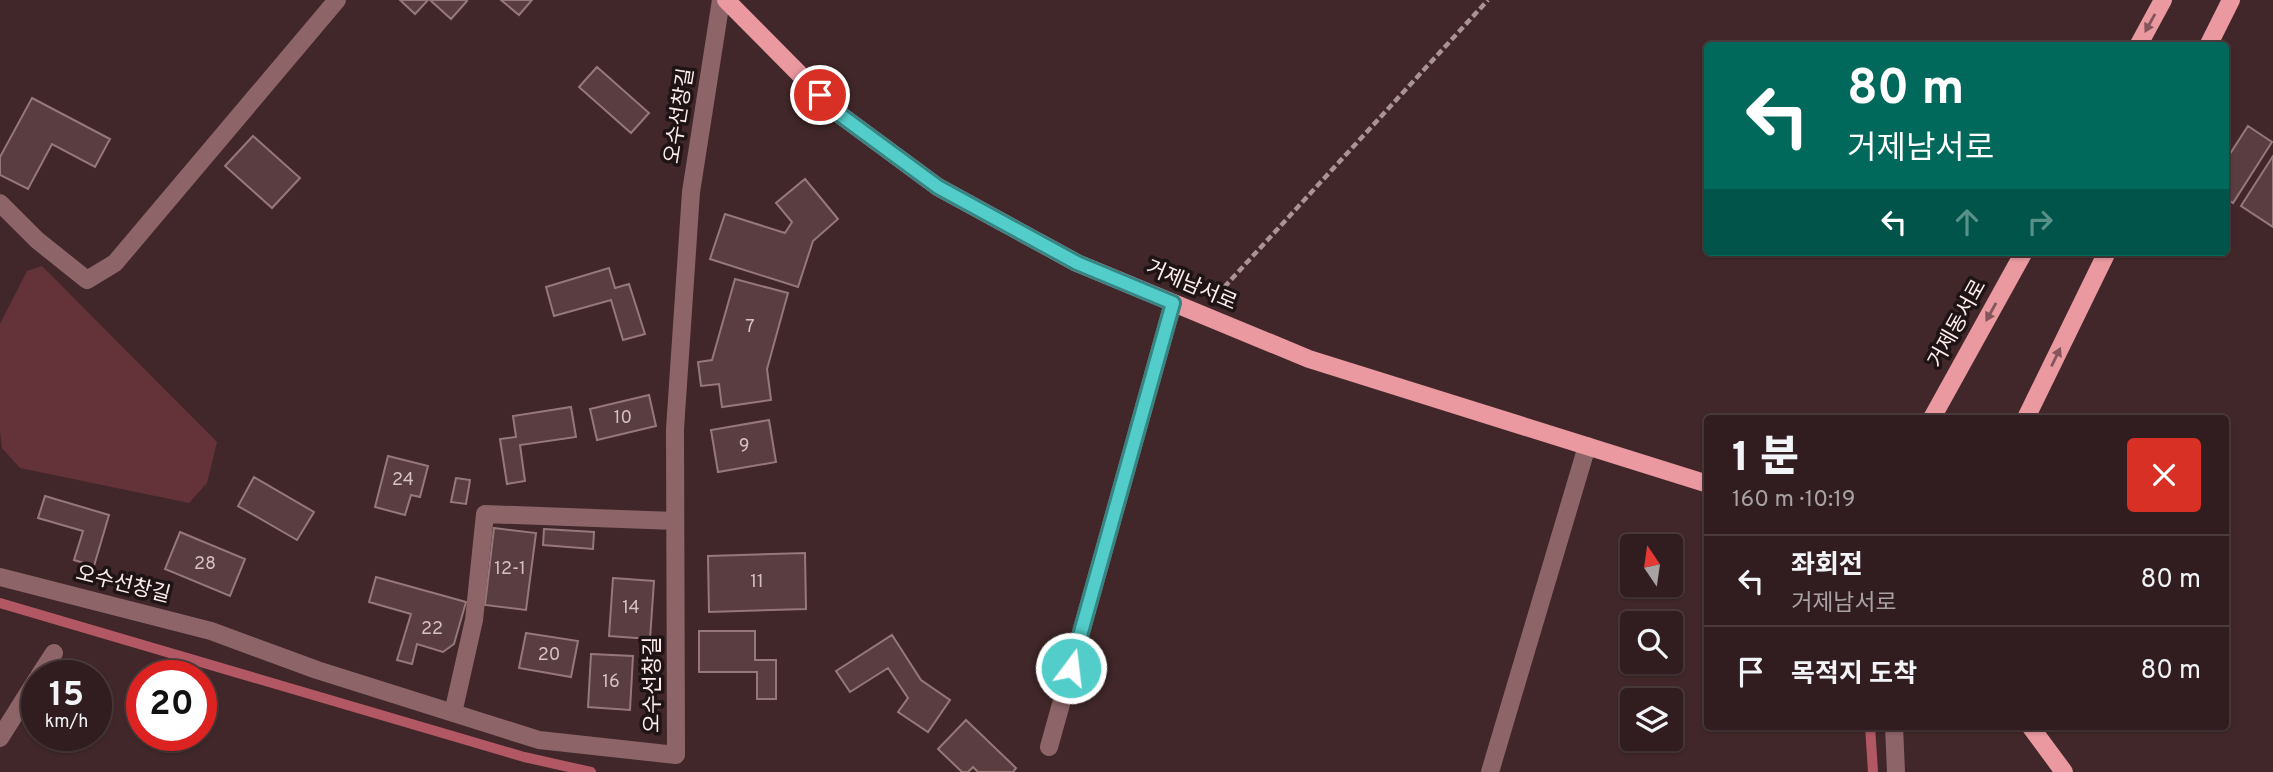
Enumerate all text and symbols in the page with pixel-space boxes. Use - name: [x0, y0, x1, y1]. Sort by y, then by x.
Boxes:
- one-way arrow: [2145, 13, 2157, 33]
- text: 80 m: [1847, 60, 1964, 122]
- pin: [790, 65, 850, 125]
- street label: 오수선창길: [659, 66, 701, 166]
- icon: left: [1732, 70, 1823, 161]
- icon: arrive: [801, 76, 839, 114]
- text: 거제남서로: [1847, 130, 1994, 170]
- icon: left: [1875, 203, 1913, 241]
- icon: ahead: [1948, 203, 1986, 241]
- icon: right: [2021, 203, 2059, 241]
- street label: 거제남서로: [1141, 255, 1241, 317]
- street label: 거제동서로: [1923, 275, 1993, 373]
- one-way arrow: [1985, 302, 1997, 321]
- house number: 7: [745, 316, 755, 339]
- one-way arrow: [2050, 347, 2061, 367]
- house number: 10: [614, 407, 632, 430]
- text: 1 분: [1732, 433, 1799, 486]
- house number: 9: [739, 435, 749, 458]
- button: close: [2127, 438, 2201, 512]
- house number: 24: [392, 469, 414, 492]
- text: 160 m · 10:19: [1732, 486, 1856, 515]
- north arrow: [1620, 534, 1684, 597]
- map controls: [1620, 534, 1683, 751]
- text: 좌회전: [1791, 550, 1863, 583]
- house number: 28: [194, 553, 216, 576]
- house number: 12-1: [494, 558, 526, 581]
- street label: 오수선창길: [73, 560, 173, 610]
- icon: left: [1732, 562, 1770, 600]
- text: 80 m: [2141, 564, 2201, 597]
- house number: 11: [750, 571, 764, 594]
- text: 거제남서로: [1791, 590, 1897, 619]
- house number: 14: [622, 597, 640, 620]
- button: search: [1620, 611, 1683, 674]
- house number: 22: [421, 618, 443, 641]
- position arrow: [1034, 631, 1108, 705]
- street label: 오수선창길: [640, 637, 667, 733]
- house number: 20: [538, 644, 560, 667]
- icon: arrive: [1732, 653, 1770, 691]
- text: 80 m: [2141, 655, 2201, 688]
- text: 목적지 도착: [1791, 659, 1917, 692]
- speed limit sign: 20: [126, 660, 217, 751]
- house number: 16: [602, 671, 620, 694]
- text: 15: [49, 674, 84, 718]
- button: layers: [1620, 688, 1683, 751]
- text: km/h: [45, 711, 88, 734]

